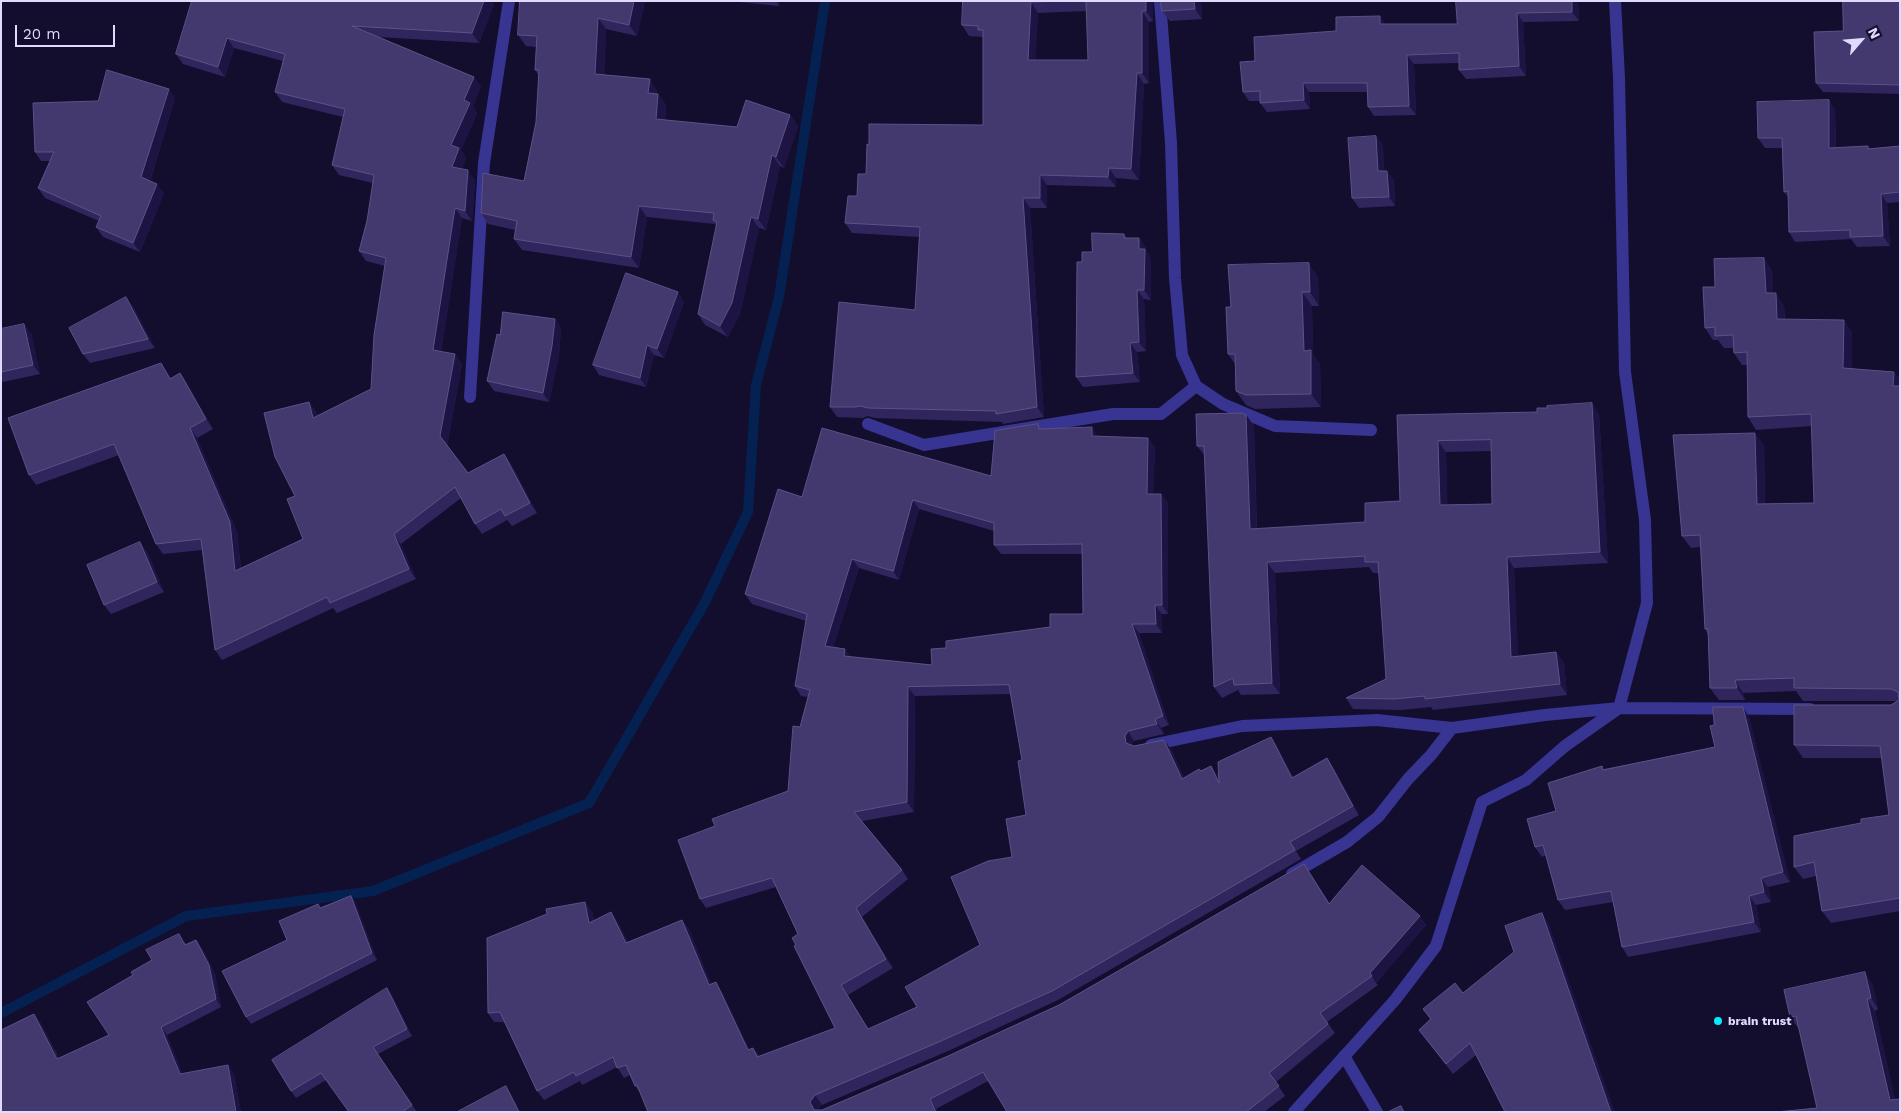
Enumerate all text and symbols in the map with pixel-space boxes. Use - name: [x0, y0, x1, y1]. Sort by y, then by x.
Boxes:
- scale bar: [18, 15, 118, 47]
- north arrow: [1836, 15, 1886, 65]
- text: 20 m: [23, 25, 61, 43]
- text: N: [1865, 25, 1884, 41]
- place label: brain trust: [1728, 1014, 1791, 1028]
- marker: brain trust: [1712, 1015, 1724, 1027]

